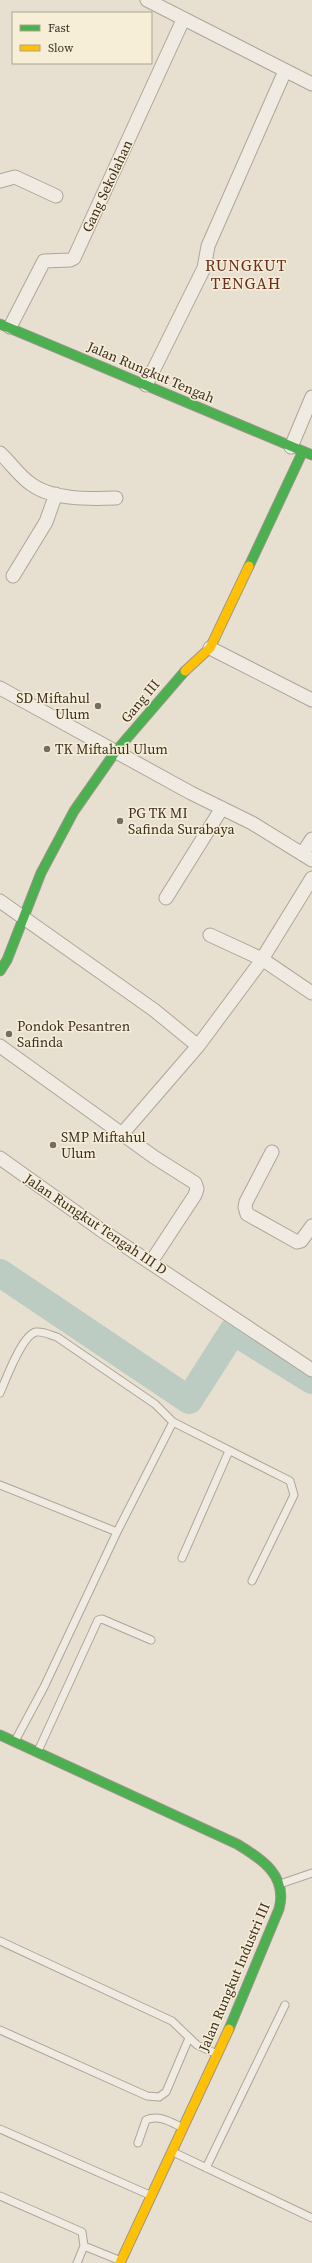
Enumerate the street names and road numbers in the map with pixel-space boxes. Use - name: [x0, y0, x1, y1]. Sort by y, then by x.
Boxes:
- street label: Gang Sekolahan: [77, 136, 137, 235]
- street label: Jalan Rungkut Tengah: [83, 336, 218, 408]
- street label: Gang III: [116, 675, 164, 727]
- street label: Jalan Rungkut Tengah III D: [20, 1168, 172, 1279]
- street label: Jalan Rungkut Industri III: [193, 1899, 275, 2056]

